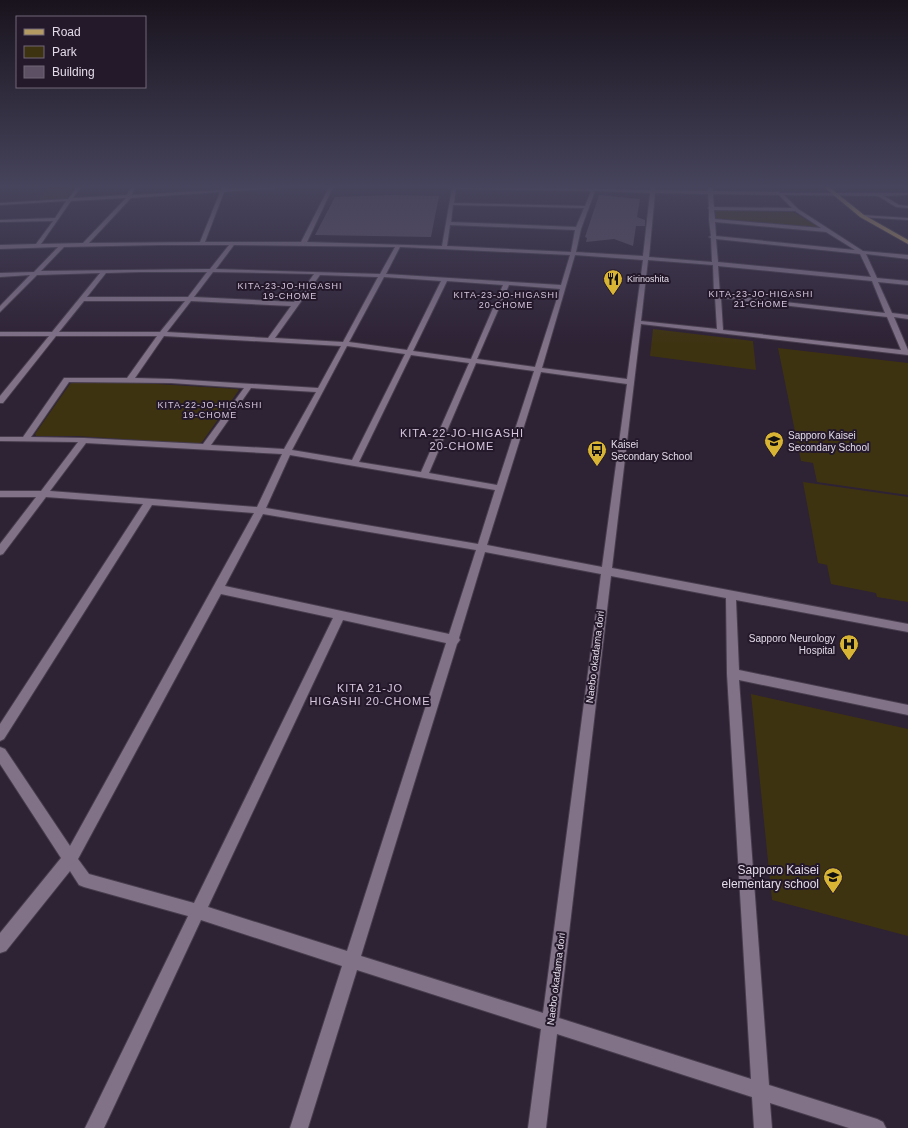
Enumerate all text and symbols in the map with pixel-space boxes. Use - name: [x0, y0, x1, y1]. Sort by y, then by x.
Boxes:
- legend: [16, 16, 146, 88]
- text: Road: [52, 25, 81, 39]
- text: Park: [52, 45, 78, 59]
- text: Building: [52, 65, 95, 79]
- restaurant icon: Kirinoshita: [602, 268, 624, 296]
- place label: Kirinoshita: [627, 274, 669, 284]
- district label: KITA-23-JO-HIGASHI 19-CHOME: [238, 281, 342, 301]
- district label: KITA-23-JO-HIGASHI 21-CHOME: [709, 289, 813, 309]
- district label: KITA-23-JO-HIGASHI 20-CHOME: [454, 290, 558, 310]
- district label: KITA-22-JO-HIGASHI 19-CHOME: [158, 400, 262, 420]
- district label: KITA-22-JO-HIGASHI 20-CHOME: [400, 427, 524, 452]
- school or university icon: Sapporo Kaisei Secondary School: [763, 430, 785, 458]
- place label: Sapporo Kaisei Secondary School: [788, 430, 869, 453]
- bus stop icon: Kaisei Secondary School: [586, 439, 608, 467]
- place label: Kaisei Secondary School: [611, 439, 692, 462]
- street label: Naebo okadama dori: [584, 610, 606, 704]
- place label: Sapporo Neurology Hospital: [749, 633, 835, 656]
- hospital icon: Sapporo Neurology Hospital: [838, 633, 860, 661]
- district label: KITA 21-JO HIGASHI 20-CHOME: [309, 682, 431, 707]
- place label: Sapporo Kaisei elementary school: [722, 863, 819, 891]
- school or university icon: Sapporo Kaisei elementary school: [822, 866, 844, 894]
- street label: Naebo okadama dori: [545, 932, 567, 1026]

